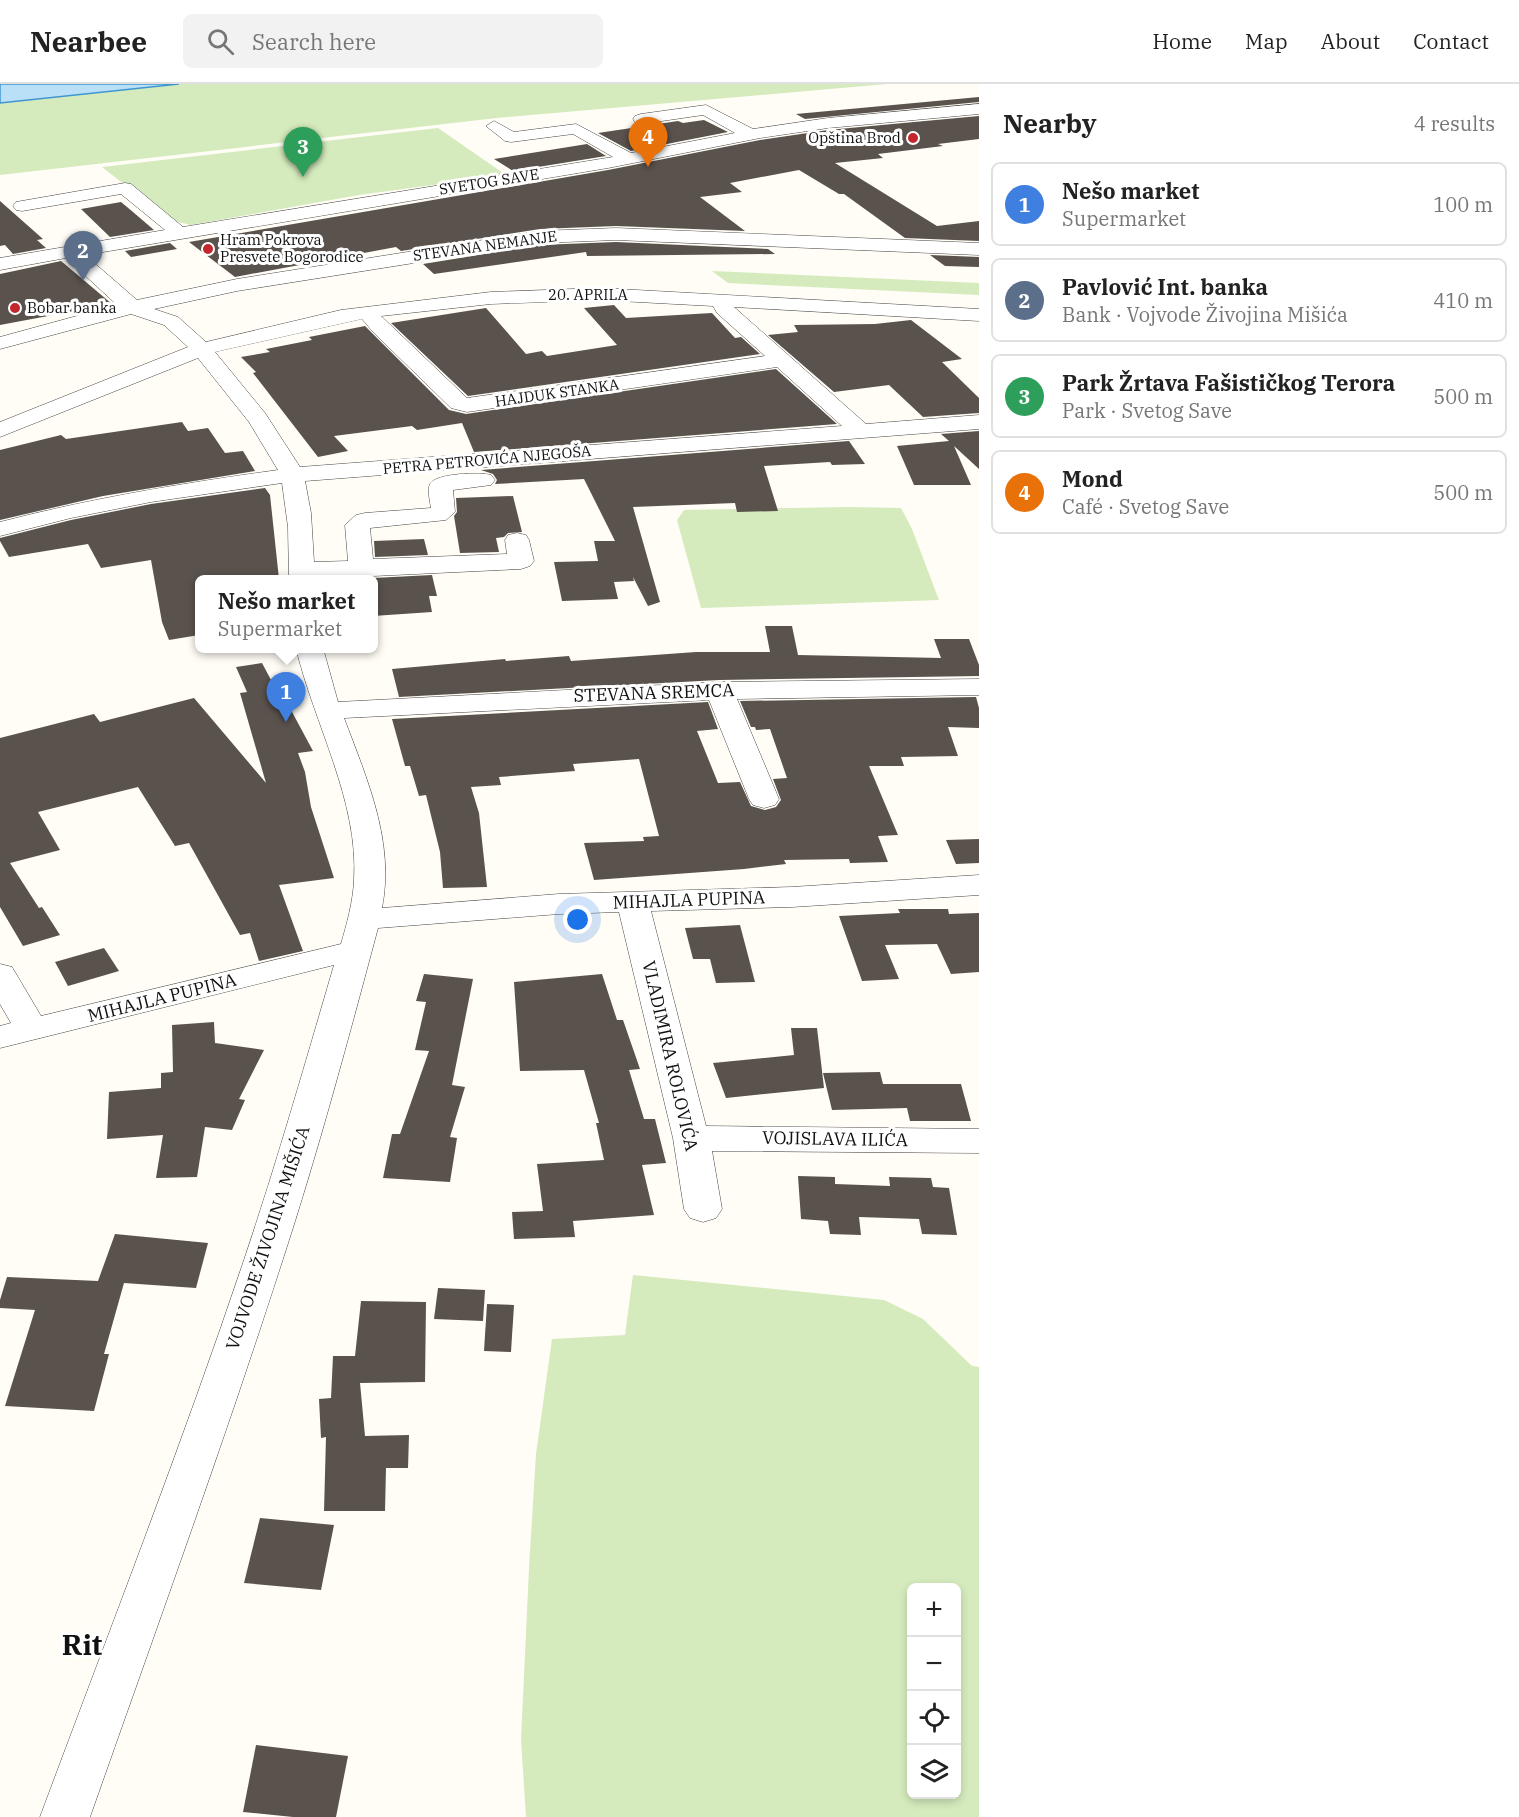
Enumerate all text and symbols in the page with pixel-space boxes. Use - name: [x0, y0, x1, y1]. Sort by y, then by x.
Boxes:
- search box: [183, 14, 603, 68]
- text: Nearbee: [30, 23, 147, 60]
- icon: search: [204, 25, 237, 58]
- text: Search here: [252, 27, 376, 56]
- text: Home: [1152, 27, 1212, 55]
- text: Map: [1245, 27, 1288, 55]
- text: About: [1321, 27, 1380, 55]
- text: Contact: [1413, 27, 1489, 55]
- text: Nearby: [1003, 106, 1097, 140]
- text: 4 results: [1414, 110, 1495, 137]
- pin: 4: [628, 118, 668, 167]
- pin: 3: [284, 128, 322, 177]
- place label: Opština Brod: [808, 128, 901, 147]
- marker: Opština Brod: [906, 131, 920, 145]
- street label: SVETOG SAVE: [438, 164, 540, 199]
- text: Nešo market: [1062, 176, 1199, 205]
- text: 1: [1019, 191, 1031, 218]
- text: 100 m: [1433, 191, 1493, 218]
- text: Supermarket: [1062, 205, 1186, 232]
- street label: STEVANA NEMANJE: [412, 226, 558, 265]
- place label: Hram Pokrova Presvete Bogorodice: [220, 230, 364, 266]
- pin: 2: [64, 232, 103, 281]
- marker: Hram Pokrova Presvete Bogorodice: [201, 242, 215, 256]
- text: Pavlović Int. banka: [1062, 272, 1268, 301]
- street label: 20. APRILA: [548, 285, 629, 304]
- text: 2: [1019, 287, 1031, 314]
- text: 410 m: [1433, 287, 1493, 314]
- place label: Bobar banka: [27, 298, 117, 317]
- marker: Bobar banka: [8, 301, 22, 315]
- text: Bank · Vojvode Živojina Mišića: [1062, 301, 1348, 328]
- text: Park Žrtava Fašističkog Terora: [1062, 368, 1395, 397]
- street label: HAJDUK STANKA: [494, 374, 621, 411]
- text: 3: [1019, 383, 1031, 410]
- text: 500 m: [1433, 383, 1493, 410]
- text: Park · Svetog Save: [1062, 397, 1232, 424]
- street label: PETRA PETROVIĆA NJEGOŠA: [382, 441, 593, 478]
- text: Mond: [1062, 464, 1123, 493]
- text: 4: [1019, 479, 1031, 506]
- text: 500 m: [1433, 479, 1493, 506]
- text: Café · Svetog Save: [1062, 493, 1229, 520]
- popup: [195, 575, 378, 653]
- text: Nešo market: [218, 586, 355, 615]
- text: Supermarket: [218, 615, 342, 642]
- pin: 1: [266, 672, 306, 722]
- street label: STEVANA SREMCA: [573, 678, 735, 707]
- street label: MIHAJLA PUPINA: [612, 885, 766, 914]
- your location: [563, 905, 592, 934]
- street label: VLADIMIRA ROLOVIĆA: [637, 959, 704, 1154]
- street label: MIHAJLA PUPINA: [85, 968, 239, 1027]
- street label: VOJVODE ŽIVOJINA MIŠIĆA: [219, 1122, 315, 1353]
- street label: VOJISLAVA ILIĆA: [762, 1126, 909, 1151]
- map controls: [907, 1583, 961, 1799]
- button: +: [907, 1583, 961, 1637]
- district label: Rit: [62, 1626, 102, 1663]
- button: −: [907, 1637, 961, 1691]
- button: locate: [907, 1691, 961, 1745]
- button: layers: [907, 1745, 961, 1799]

